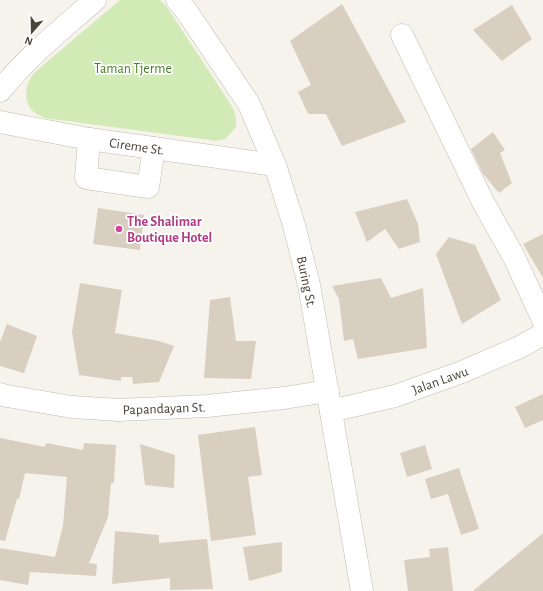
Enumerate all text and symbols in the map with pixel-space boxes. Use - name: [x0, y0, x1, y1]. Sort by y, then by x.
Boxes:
- north arrow: [12, 12, 52, 52]
- text: N: [23, 34, 34, 47]
- park label: Taman Tjerme: [94, 62, 172, 76]
- street label: Cireme St.: [108, 136, 165, 158]
- place label: The Shalimar Boutique Hotel: [127, 215, 212, 245]
- marker: The Shalimar Boutique Hotel: [114, 224, 124, 234]
- street label: Buring St.: [294, 255, 318, 309]
- street label: Jalan Lawu: [410, 364, 470, 398]
- street label: Papandayan St.: [122, 401, 206, 417]

